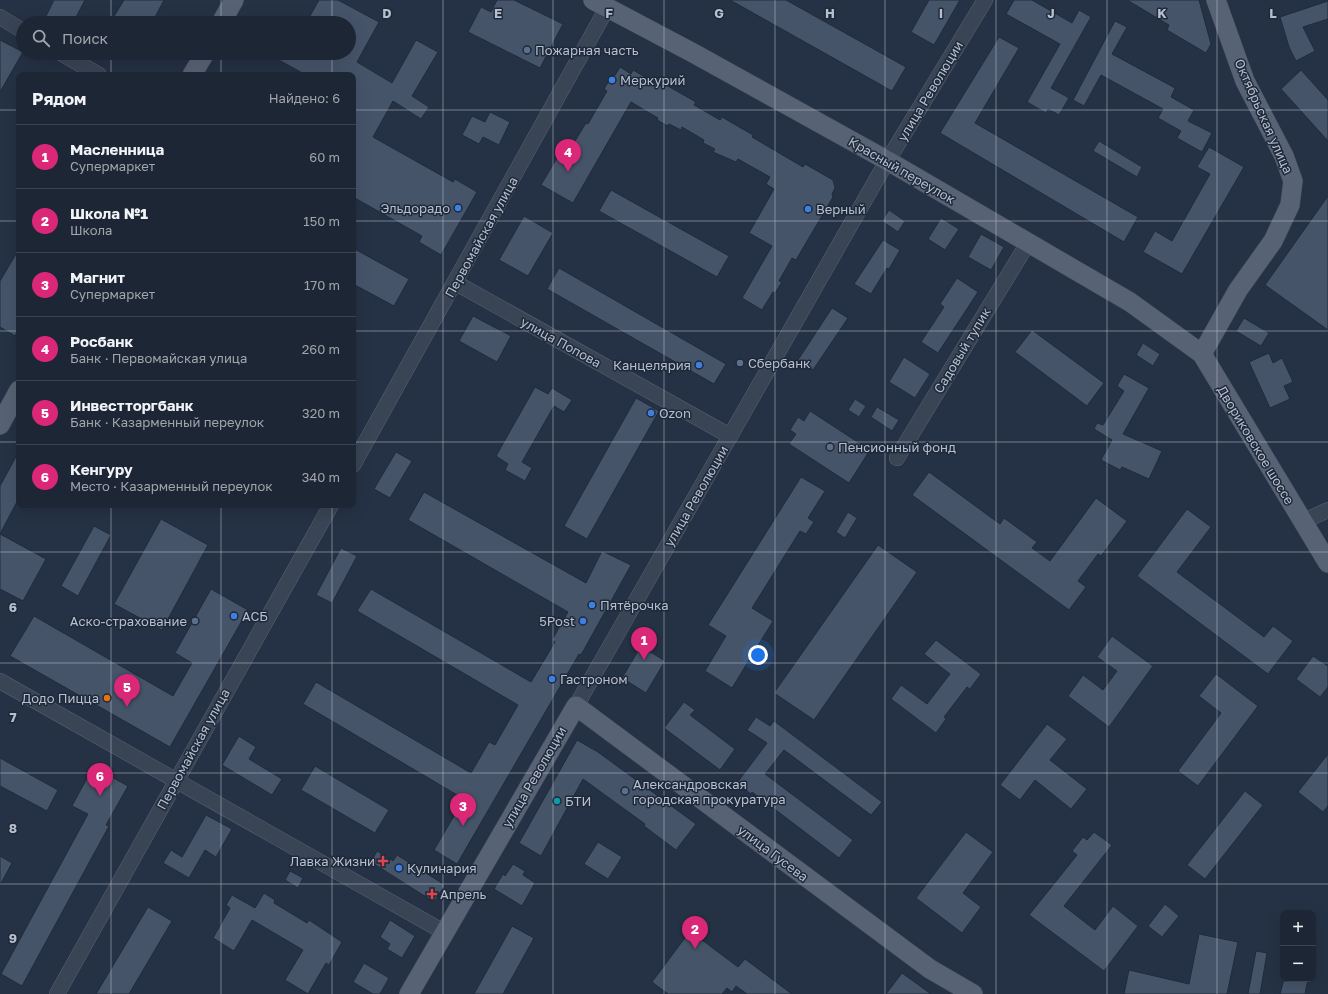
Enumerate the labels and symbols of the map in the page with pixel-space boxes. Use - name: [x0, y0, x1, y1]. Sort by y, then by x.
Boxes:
- text: D: [382, 5, 392, 21]
- text: E: [494, 5, 502, 21]
- text: F: [605, 5, 613, 21]
- text: G: [714, 5, 724, 21]
- text: H: [825, 5, 835, 21]
- text: I: [939, 5, 943, 21]
- text: J: [1047, 5, 1055, 21]
- text: K: [1157, 5, 1167, 21]
- text: L: [1269, 5, 1277, 21]
- street label: улица Революции: [894, 38, 966, 144]
- place label: Пожарная часть: [535, 42, 639, 58]
- marker: Пожарная часть: [522, 45, 532, 55]
- street label: Октябрьская улица: [1231, 56, 1297, 176]
- place label: Меркурий: [620, 72, 685, 88]
- marker: Меркурий: [607, 75, 617, 85]
- street label: Красный переулок: [846, 133, 959, 207]
- pin: 4: [555, 139, 581, 172]
- street label: Первомайская улица: [441, 174, 521, 300]
- place label: Эльдорадо: [380, 200, 450, 216]
- place label: Верный: [816, 201, 866, 217]
- marker: Эльдорадо: [453, 203, 463, 213]
- marker: Верный: [803, 204, 813, 214]
- street label: Садовый тупик: [930, 304, 994, 396]
- street label: улица Попова: [518, 313, 604, 371]
- place label: Сбербанк: [748, 355, 811, 371]
- place label: Канцелярия: [613, 357, 691, 373]
- marker: Сбербанк: [735, 358, 745, 368]
- marker: Канцелярия: [694, 360, 704, 370]
- street label: Двориковское шоссе: [1214, 383, 1298, 507]
- place label: Ozon: [659, 405, 691, 421]
- marker: Ozon: [646, 408, 656, 418]
- place label: Пенсионный фонд: [838, 439, 956, 455]
- marker: Пенсионный фонд: [825, 442, 835, 452]
- street label: улица Революции: [661, 443, 731, 549]
- place label: Пятёрочка: [600, 597, 669, 613]
- text: 6: [9, 599, 17, 615]
- marker: Пятёрочка: [587, 600, 597, 610]
- place label: АСБ: [242, 608, 268, 624]
- marker: АСБ: [229, 611, 239, 621]
- place label: Аско-страхование: [70, 613, 187, 629]
- place label: 5Post: [539, 613, 575, 629]
- marker: Аско-страхование: [190, 616, 200, 626]
- marker: 5Post: [578, 616, 588, 626]
- pin: 1: [631, 627, 657, 660]
- your location: [748, 645, 768, 665]
- place label: Гастроном: [560, 671, 628, 687]
- pin: 5: [114, 674, 140, 707]
- marker: Гастроном: [547, 674, 557, 684]
- street label: Первомайская улица: [153, 686, 233, 812]
- place label: Додо Пицца: [22, 690, 99, 706]
- marker: Додо Пицца: [102, 693, 112, 703]
- text: 7: [9, 709, 17, 725]
- street label: улица Революции: [499, 724, 569, 830]
- pin: 6: [87, 763, 113, 796]
- place label: Александровская городская прокуратура: [633, 776, 786, 807]
- marker: Александровская городская прокуратура: [620, 786, 630, 796]
- pin: 3: [450, 793, 476, 826]
- place label: БТИ: [565, 793, 591, 809]
- marker: БТИ: [552, 796, 562, 806]
- text: 8: [9, 820, 17, 836]
- street label: улица Гусева: [735, 821, 811, 885]
- place label: Лавка Жизни: [290, 853, 375, 869]
- marker: Лавка Жизни: [378, 856, 388, 866]
- place label: Кулинария: [407, 860, 477, 876]
- marker: Кулинария: [394, 863, 404, 873]
- place label: Апрель: [440, 886, 487, 902]
- marker: Апрель: [427, 889, 437, 899]
- pin: 2: [682, 916, 708, 949]
- text: 9: [9, 930, 17, 946]

